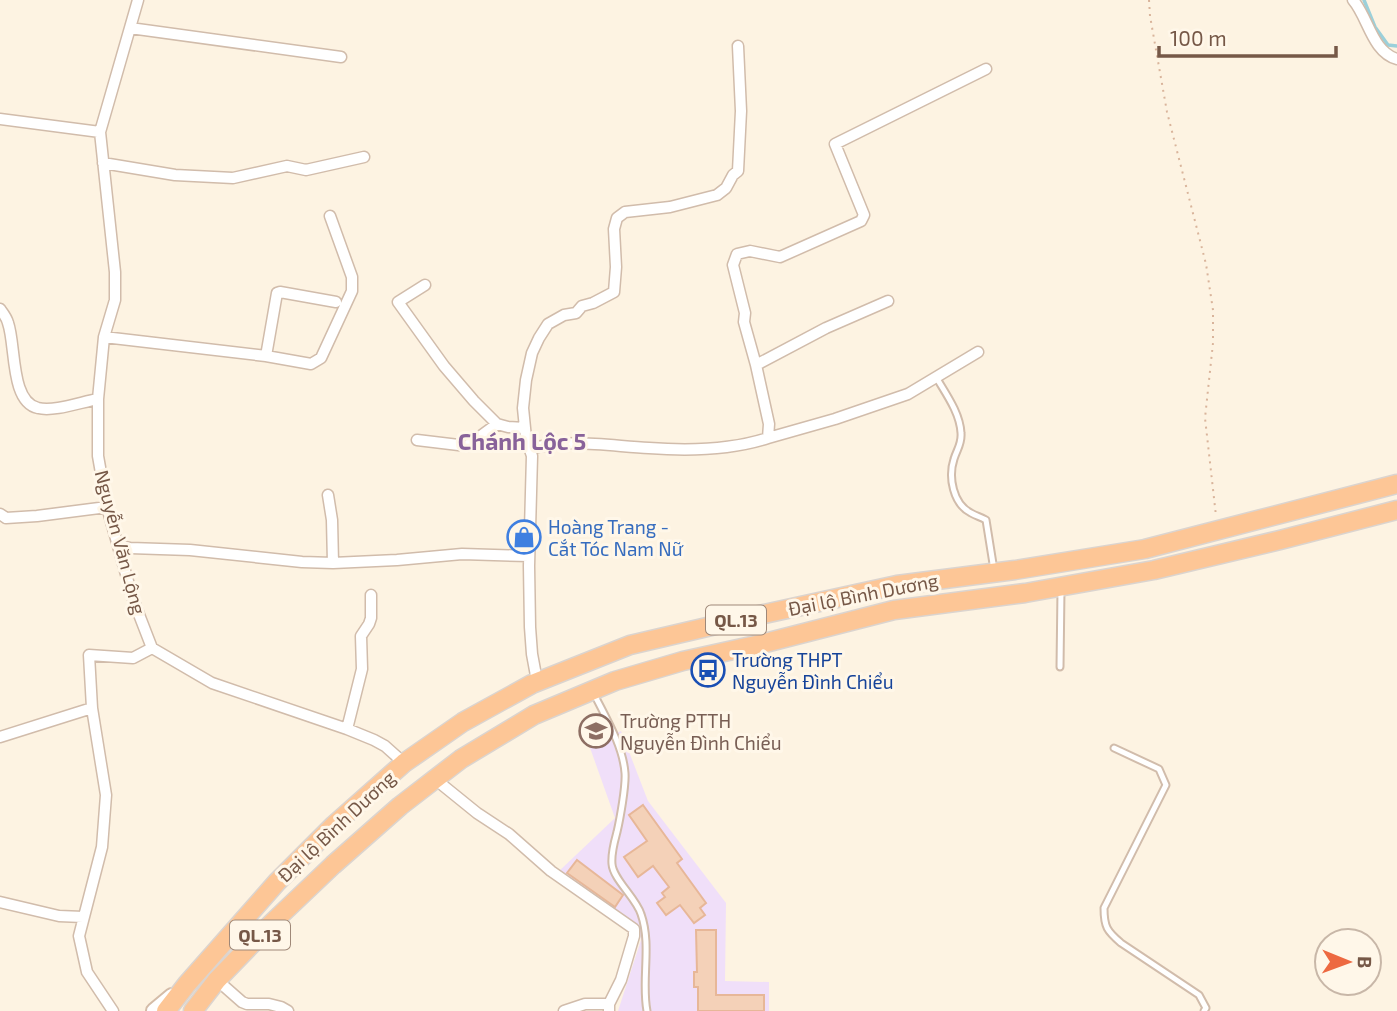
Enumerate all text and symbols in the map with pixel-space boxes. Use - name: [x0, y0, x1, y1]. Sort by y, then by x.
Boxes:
- scale bar: [1159, 14, 1336, 58]
- text: 100 m: [1170, 25, 1227, 50]
- district label: Chánh Lộc 5: [458, 427, 586, 455]
- street label: Nguyễn Văn Lộng: [91, 467, 151, 617]
- place label: Hoàng Trang - Cắt Tóc Nam Nữ: [548, 515, 684, 560]
- shop icon: Hoàng Trang - Cắt Tóc Nam Nữ: [505, 518, 543, 556]
- street label: Đại lộ Bình Dương: [786, 568, 940, 620]
- road number: QL.13: [706, 606, 766, 634]
- place label: Trường THPT Nguyễn Đình Chiểu: [732, 648, 894, 693]
- bus stop icon: Trường THPT Nguyễn Đình Chiểu: [689, 651, 727, 689]
- place label: Trường PTTH Nguyễn Đình Chiểu: [620, 709, 782, 754]
- school or university icon: Trường PTTH Nguyễn Đình Chiểu: [577, 712, 615, 750]
- street label: Đại lộ Bình Dương: [272, 765, 400, 886]
- road number: QL.13: [230, 920, 290, 950]
- north arrow: [1313, 927, 1383, 997]
- text: B: [1354, 956, 1377, 969]

